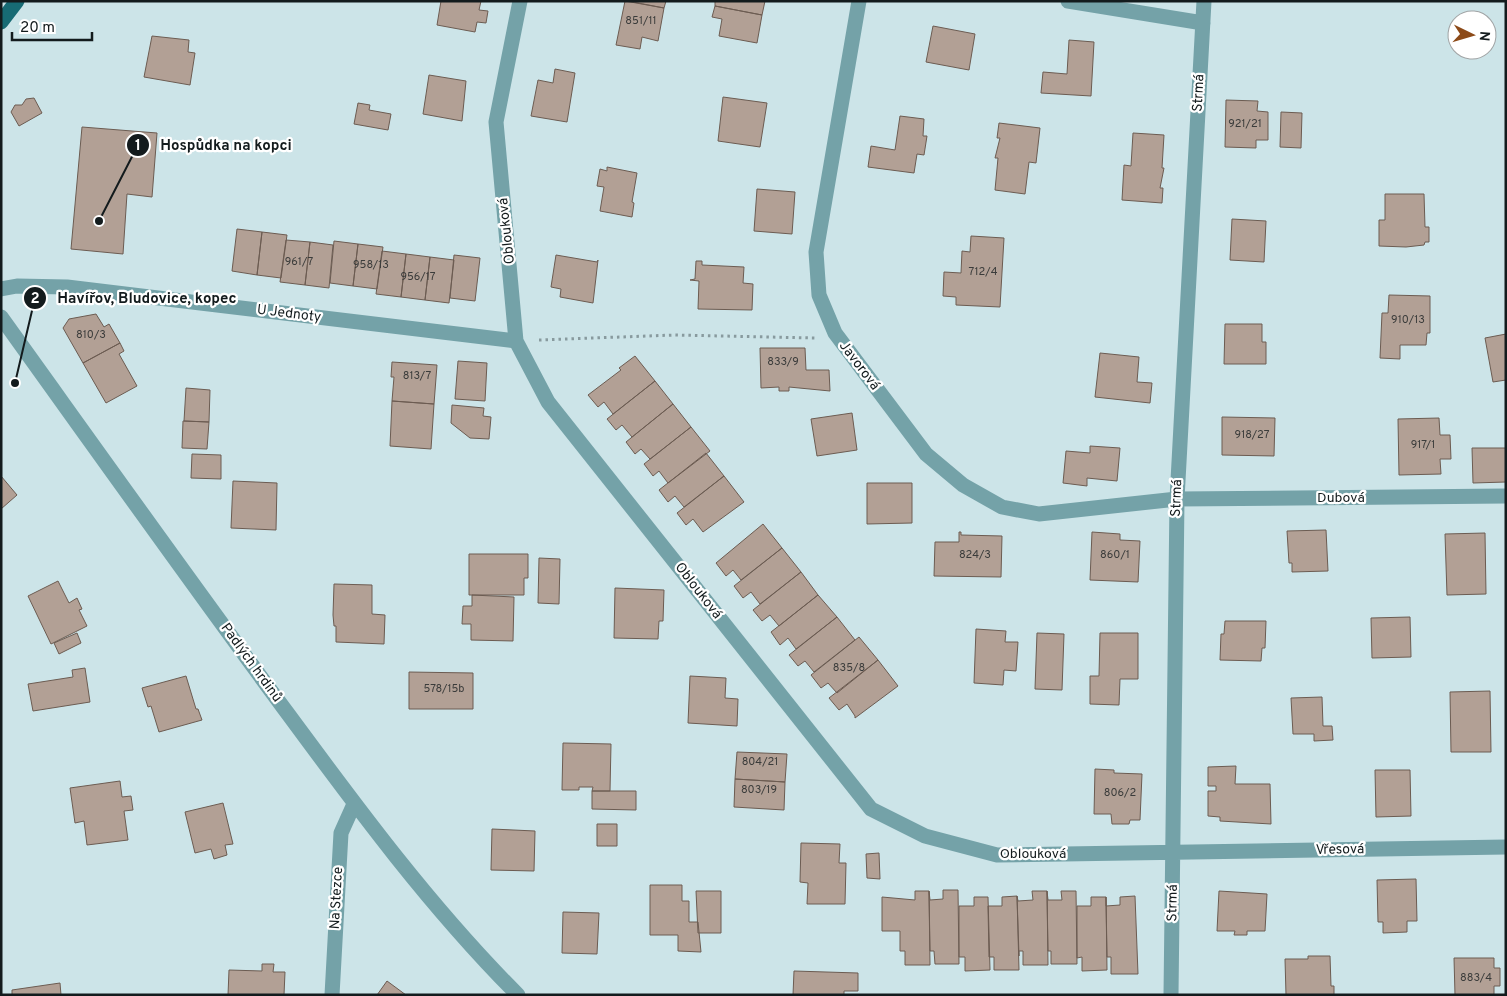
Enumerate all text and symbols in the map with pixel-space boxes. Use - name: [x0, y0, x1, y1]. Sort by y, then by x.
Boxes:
- scale bar: [12, 10, 92, 42]
- north arrow: [1447, 10, 1497, 60]
- house number: 851/11: [625, 14, 657, 28]
- text: 20 m: [20, 19, 55, 38]
- text: N: [1475, 30, 1492, 42]
- street label: Strmá: [1190, 74, 1208, 112]
- house number: 921/21: [1228, 117, 1262, 131]
- callout: Hospůdka na kopci: [125, 130, 302, 160]
- text: 1: [135, 137, 141, 156]
- text: Hospůdka na kopci: [160, 137, 292, 156]
- street label: Oblouková: [495, 197, 519, 265]
- house number: 961/7: [285, 255, 314, 269]
- house number: 958/13: [353, 258, 389, 272]
- house number: 712/4: [969, 265, 998, 279]
- house number: 956/17: [400, 270, 436, 284]
- callout: Havířov, Bludovice, kopec: [22, 283, 247, 313]
- text: 2: [30, 290, 40, 309]
- text: Havířov, Bludovice, kopec: [57, 290, 237, 309]
- street label: U Jednoty: [256, 302, 322, 326]
- house number: 910/13: [1391, 313, 1425, 327]
- house number: 810/3: [76, 328, 106, 342]
- street label: Javorová: [835, 338, 883, 394]
- house number: 833/9: [767, 355, 799, 369]
- house number: 813/7: [403, 369, 431, 383]
- house number: 918/27: [1235, 428, 1270, 442]
- house number: 917/1: [1411, 438, 1435, 452]
- street label: Strmá: [1168, 479, 1186, 517]
- street label: Dubová: [1317, 490, 1365, 507]
- house number: 824/3: [959, 548, 991, 562]
- house number: 860/1: [1100, 548, 1130, 562]
- street label: Oblouková: [671, 559, 725, 623]
- street label: Padlých hrdinů: [217, 620, 285, 706]
- house number: 835/8: [833, 661, 865, 675]
- house number: 578/15b: [423, 682, 465, 696]
- house number: 804/21: [742, 755, 778, 769]
- house number: 803/19: [741, 783, 777, 797]
- house number: 806/2: [1104, 786, 1136, 800]
- street label: Vřesová: [1315, 841, 1365, 859]
- street label: Oblouková: [1000, 846, 1066, 863]
- street label: Na Stezce: [327, 866, 347, 930]
- street label: Strmá: [1164, 884, 1182, 922]
- house number: 883/4: [1460, 971, 1492, 985]

